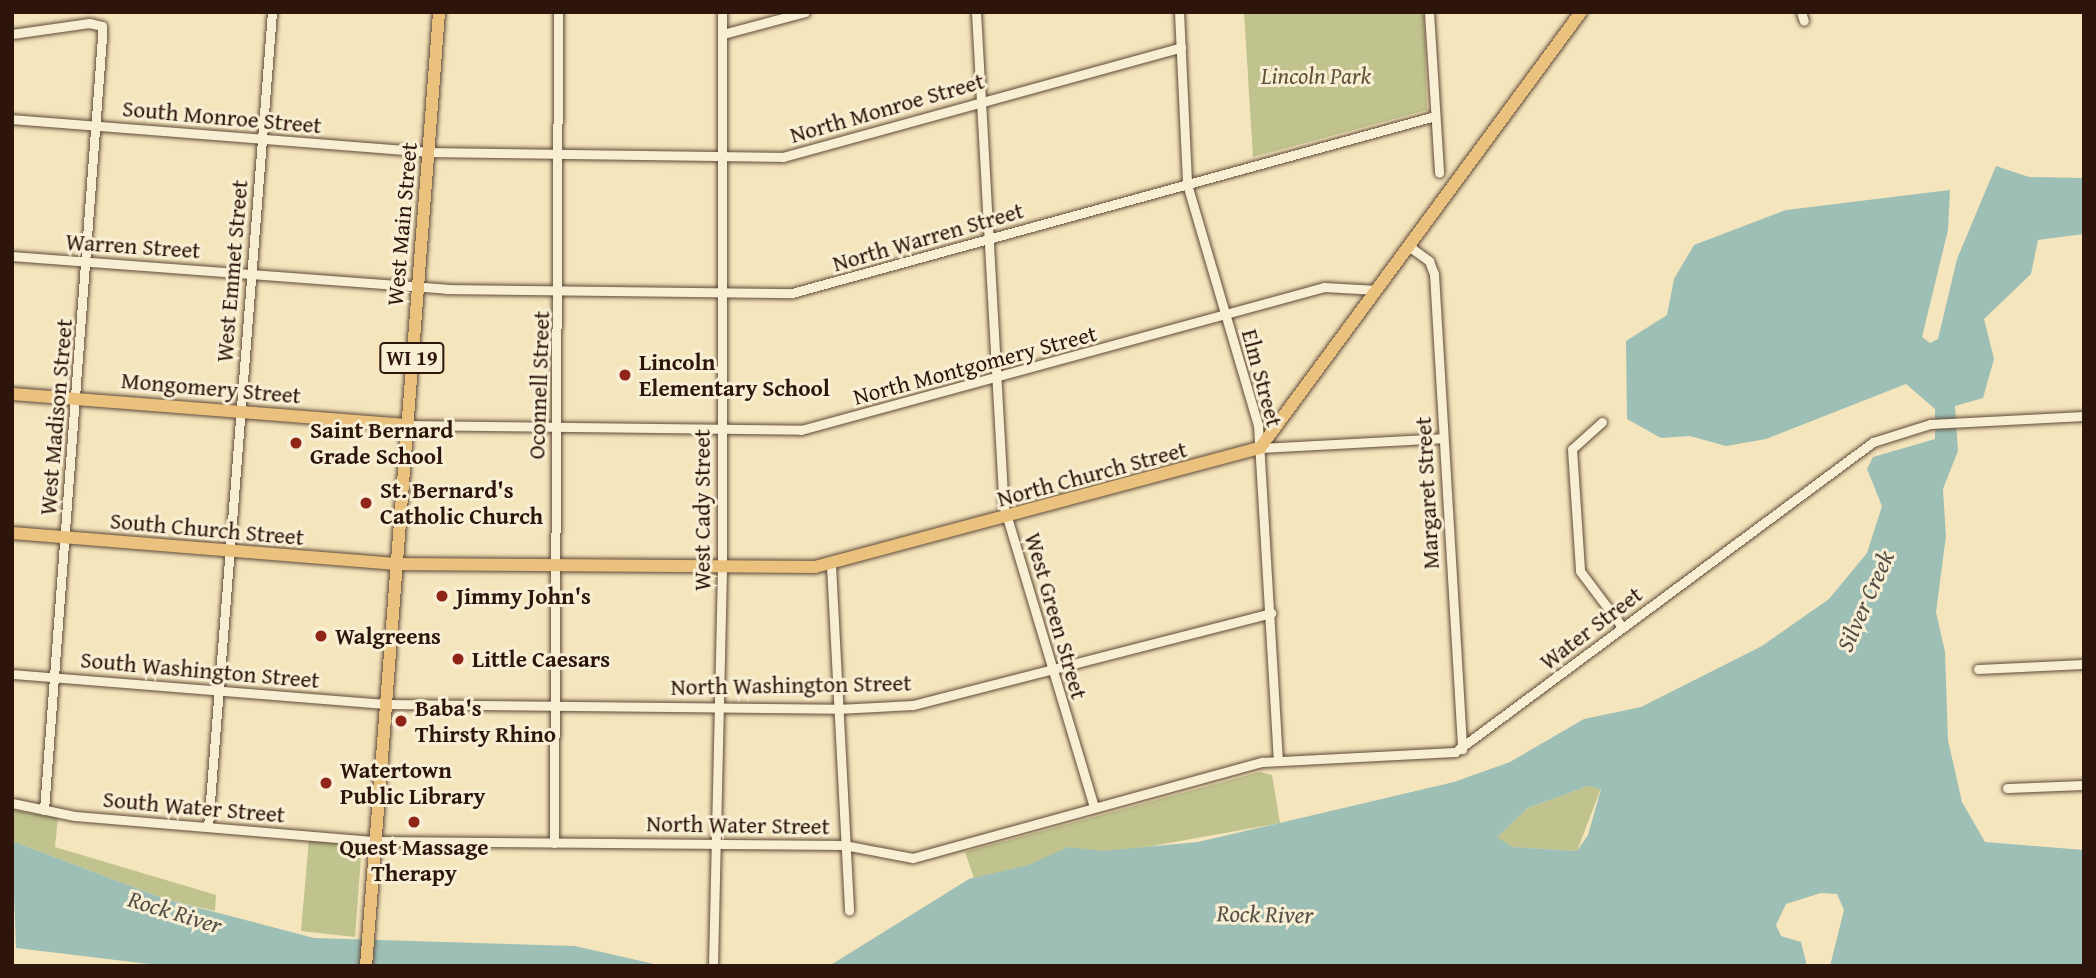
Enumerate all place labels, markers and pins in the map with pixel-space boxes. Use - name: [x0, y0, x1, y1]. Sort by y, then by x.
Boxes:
- place label: Lincoln Elementary School: [639, 348, 830, 402]
- marker: Lincoln Elementary School: [617, 367, 633, 383]
- place label: Saint Bernard Grade School: [310, 416, 453, 470]
- marker: Saint Bernard Grade School: [288, 435, 304, 451]
- place label: St. Bernard's Catholic Church: [380, 476, 543, 530]
- marker: St. Bernard's Catholic Church: [358, 495, 374, 511]
- place label: Jimmy John's: [456, 582, 591, 610]
- marker: Jimmy John's: [434, 588, 450, 604]
- place label: Walgreens: [335, 622, 441, 650]
- marker: Walgreens: [313, 628, 329, 644]
- place label: Little Caesars: [472, 645, 610, 673]
- marker: Little Caesars: [450, 651, 466, 667]
- place label: Baba's Thirsty Rhino: [415, 694, 556, 748]
- marker: Baba's Thirsty Rhino: [393, 713, 409, 729]
- place label: Watertown Public Library: [340, 756, 485, 810]
- marker: Watertown Public Library: [318, 775, 334, 791]
- marker: Quest Massage Therapy: [406, 814, 422, 830]
- place label: Quest Massage Therapy: [339, 833, 489, 887]

